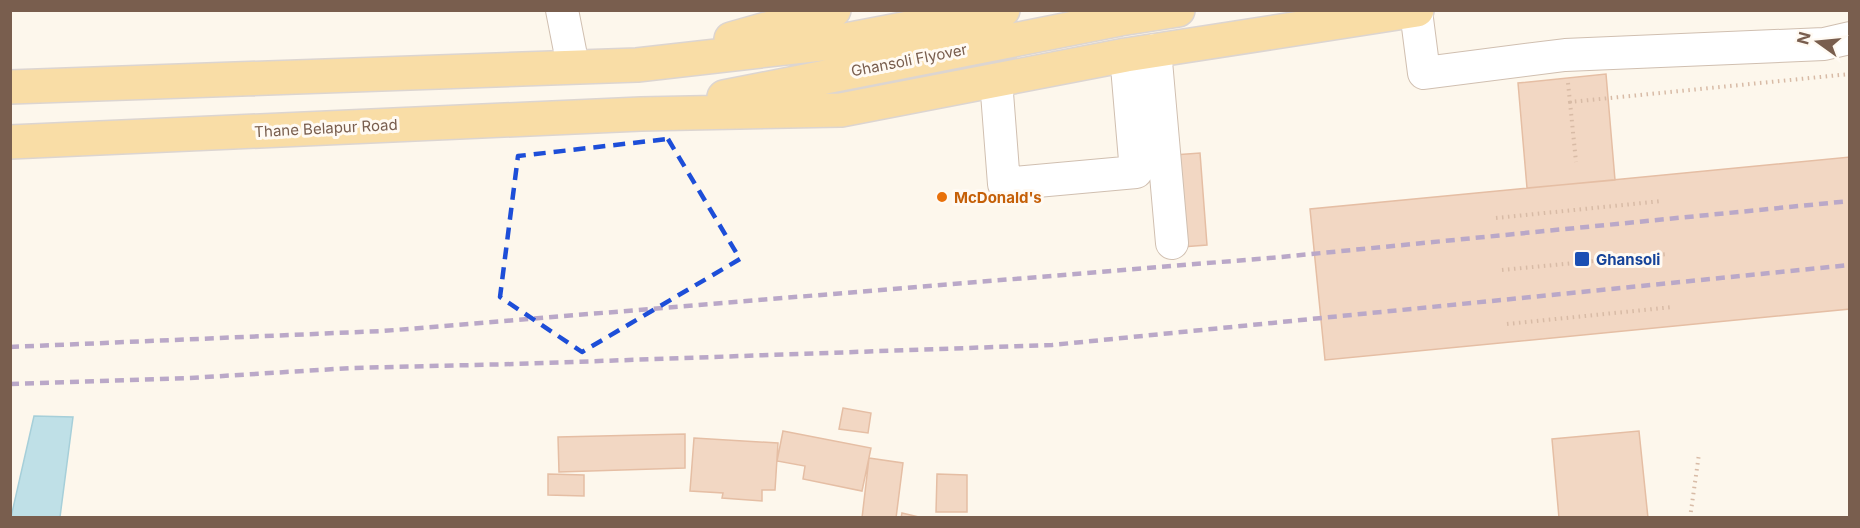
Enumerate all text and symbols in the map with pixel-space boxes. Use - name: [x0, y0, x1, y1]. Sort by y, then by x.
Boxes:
- north arrow: [1788, 12, 1848, 72]
- text: N: [1792, 30, 1815, 47]
- street label: Ghansoli Flyover: [849, 39, 969, 81]
- street label: Thane Belapur Road: [254, 115, 398, 141]
- place label: McDonald's: [954, 188, 1042, 207]
- marker: McDonald's: [935, 190, 949, 204]
- marker: Ghansoli: [1573, 250, 1591, 268]
- place label: Ghansoli: [1596, 250, 1660, 269]

